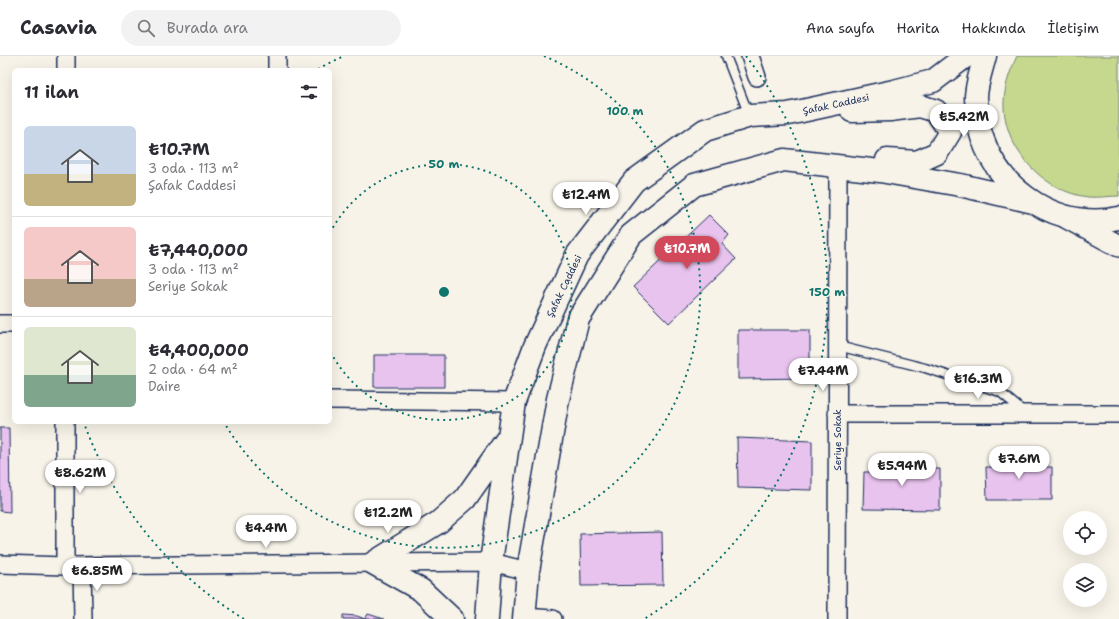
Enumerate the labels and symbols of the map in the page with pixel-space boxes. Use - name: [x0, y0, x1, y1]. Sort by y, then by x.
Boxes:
- street label: Şafak Caddesi: [801, 91, 871, 117]
- text: 100 m: [607, 103, 644, 119]
- pin: ₺5.42M: [931, 104, 997, 138]
- text: 50 m: [429, 156, 460, 172]
- pin: ₺12.4M: [553, 182, 619, 216]
- pin: ₺10.7M: [654, 236, 720, 270]
- street label: Şafak Caddesi: [543, 253, 585, 319]
- text: 150 m: [809, 284, 845, 300]
- centre of rings: [437, 285, 451, 299]
- pin: ₺7.44M: [790, 358, 856, 392]
- pin: ₺16.3M: [945, 366, 1011, 400]
- street label: Seriye Sokak: [831, 409, 844, 471]
- pin: ₺7.6M: [991, 446, 1047, 480]
- pin: ₺5.94M: [869, 453, 935, 487]
- pin: ₺8.62M: [47, 460, 113, 494]
- pin: ₺12.2M: [355, 500, 421, 534]
- pin: ₺4.4M: [238, 515, 294, 549]
- pin: ₺6.85M: [64, 558, 130, 592]

